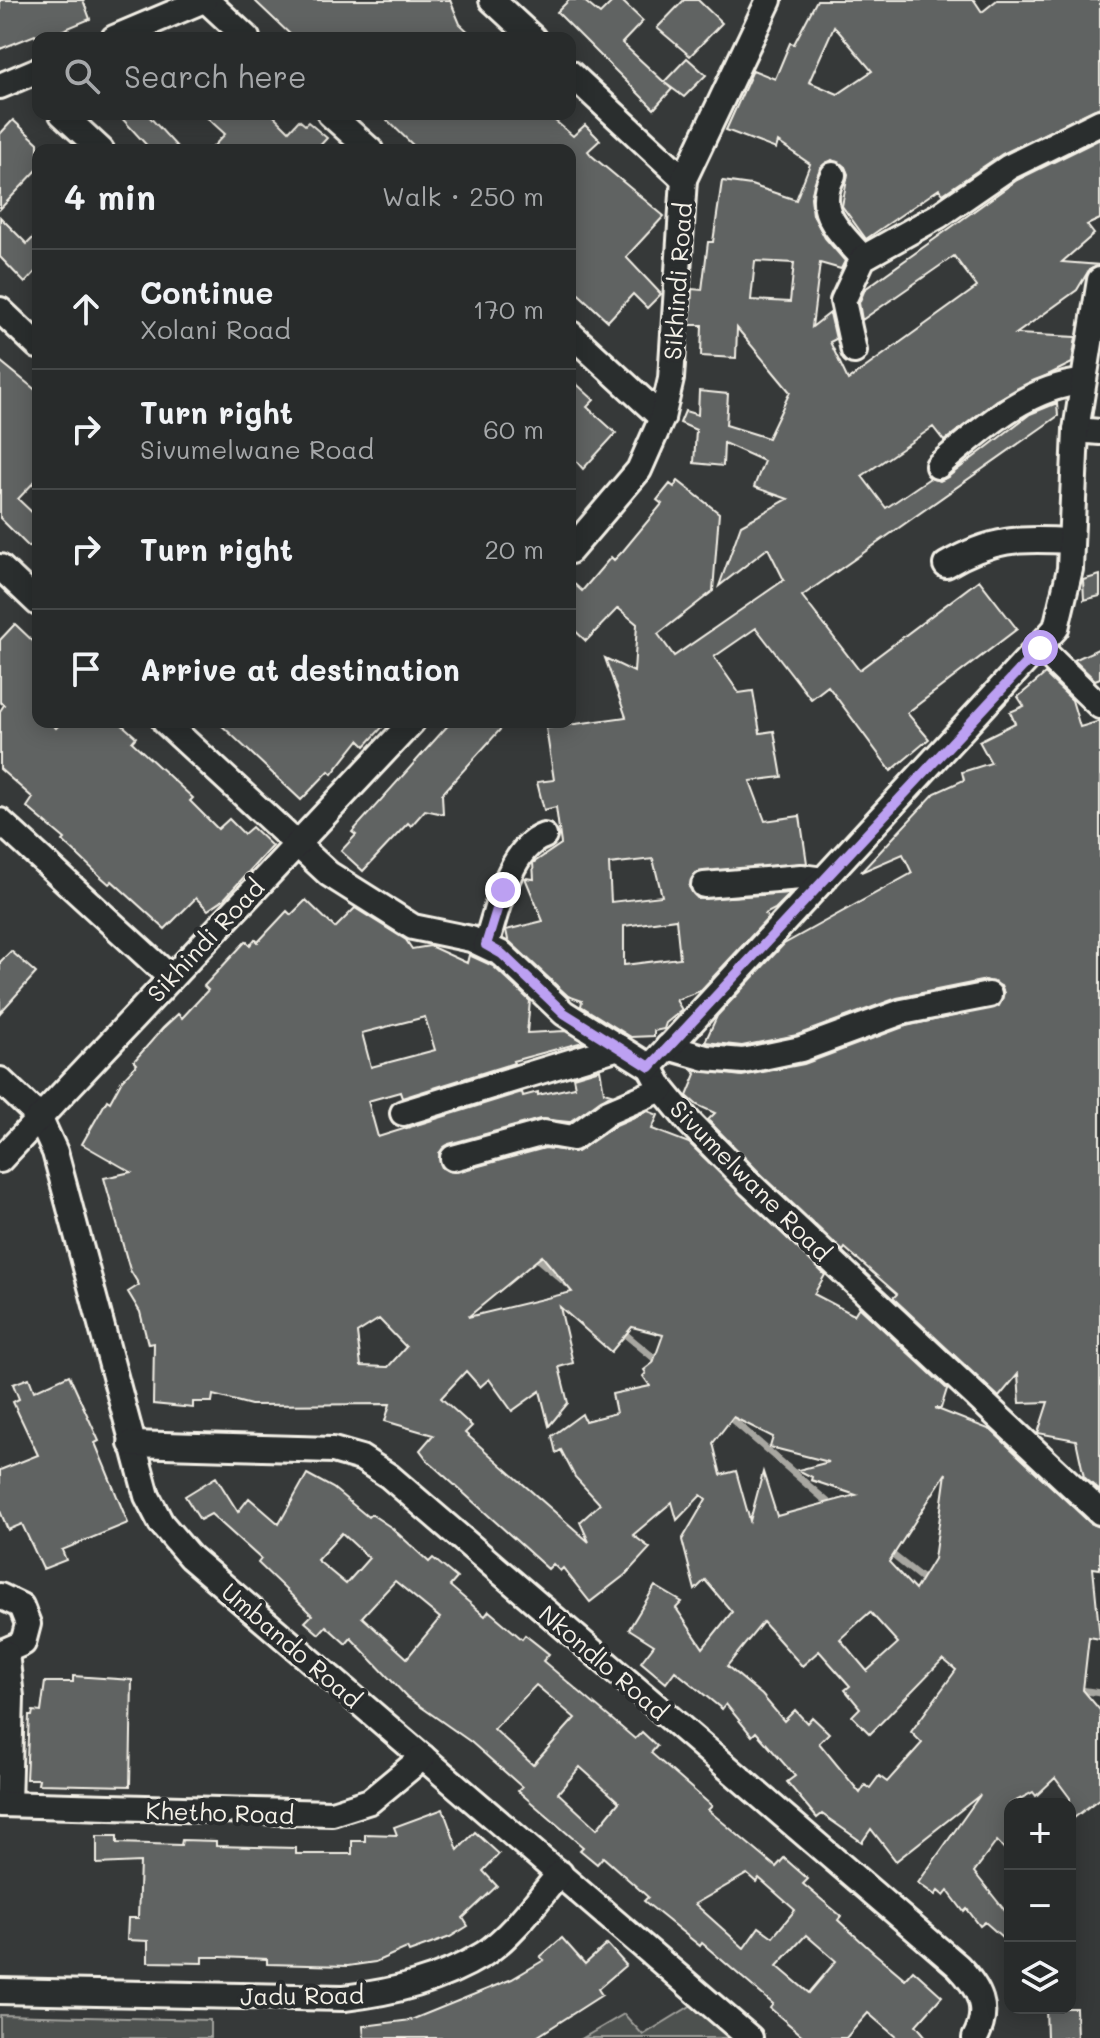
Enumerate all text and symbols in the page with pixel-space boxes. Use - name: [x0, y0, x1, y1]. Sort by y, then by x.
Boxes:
- search box: [32, 32, 576, 120]
- icon: search: [60, 54, 104, 98]
- text: Search here: [124, 56, 307, 96]
- text: 4 min: [64, 174, 156, 219]
- text: Walk · 250 m: [382, 179, 544, 213]
- street label: Sikhindi Road: [656, 201, 698, 361]
- text: Continue: [140, 272, 273, 312]
- icon: ahead: [64, 287, 108, 331]
- text: 170 m: [473, 292, 544, 326]
- text: Xolani Road: [140, 312, 291, 346]
- text: Turn right: [140, 392, 293, 432]
- icon: right: [64, 407, 108, 451]
- text: 60 m: [483, 412, 544, 446]
- text: Sivumelwane Road: [140, 432, 374, 466]
- icon: right: [64, 527, 108, 571]
- text: Turn right: [140, 529, 293, 569]
- text: 20 m: [484, 532, 544, 566]
- route start: [1022, 630, 1058, 666]
- icon: arrive: [64, 647, 108, 691]
- text: Arrive at destination: [140, 649, 460, 689]
- street label: Sikhindi Road: [140, 872, 270, 1008]
- route end: [485, 872, 521, 908]
- street label: Sivumelwane Road: [664, 1093, 838, 1267]
- street label: Umbando Road: [216, 1576, 368, 1714]
- street label: Nkondlo Road: [533, 1598, 675, 1726]
- street label: Khetho Road: [145, 1794, 295, 1830]
- map controls: [1004, 1798, 1076, 2014]
- button: +: [1004, 1798, 1076, 1870]
- button: −: [1004, 1870, 1076, 1942]
- button: layers: [1004, 1942, 1076, 2014]
- street label: Jadu Road: [240, 1978, 364, 2012]

